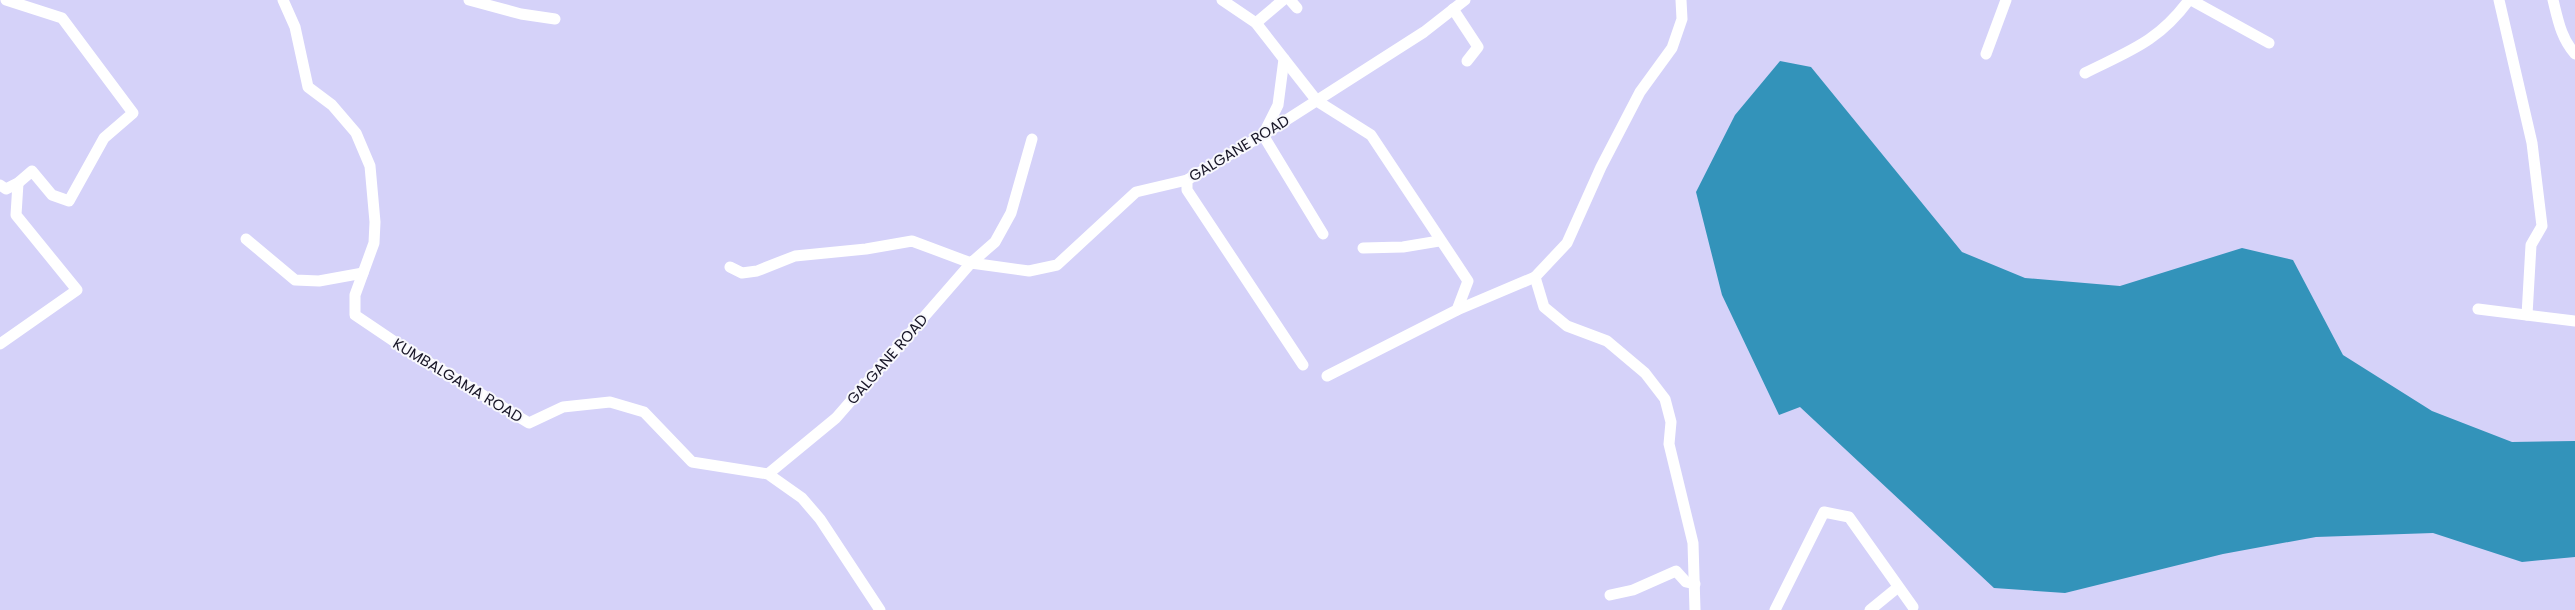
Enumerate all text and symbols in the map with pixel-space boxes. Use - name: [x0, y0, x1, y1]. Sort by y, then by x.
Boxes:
- street label: GALGANE ROAD: [1185, 110, 1293, 186]
- street label: GALGANE ROAD: [842, 309, 932, 409]
- street label: KUMBALGAMA ROAD: [389, 333, 527, 427]

